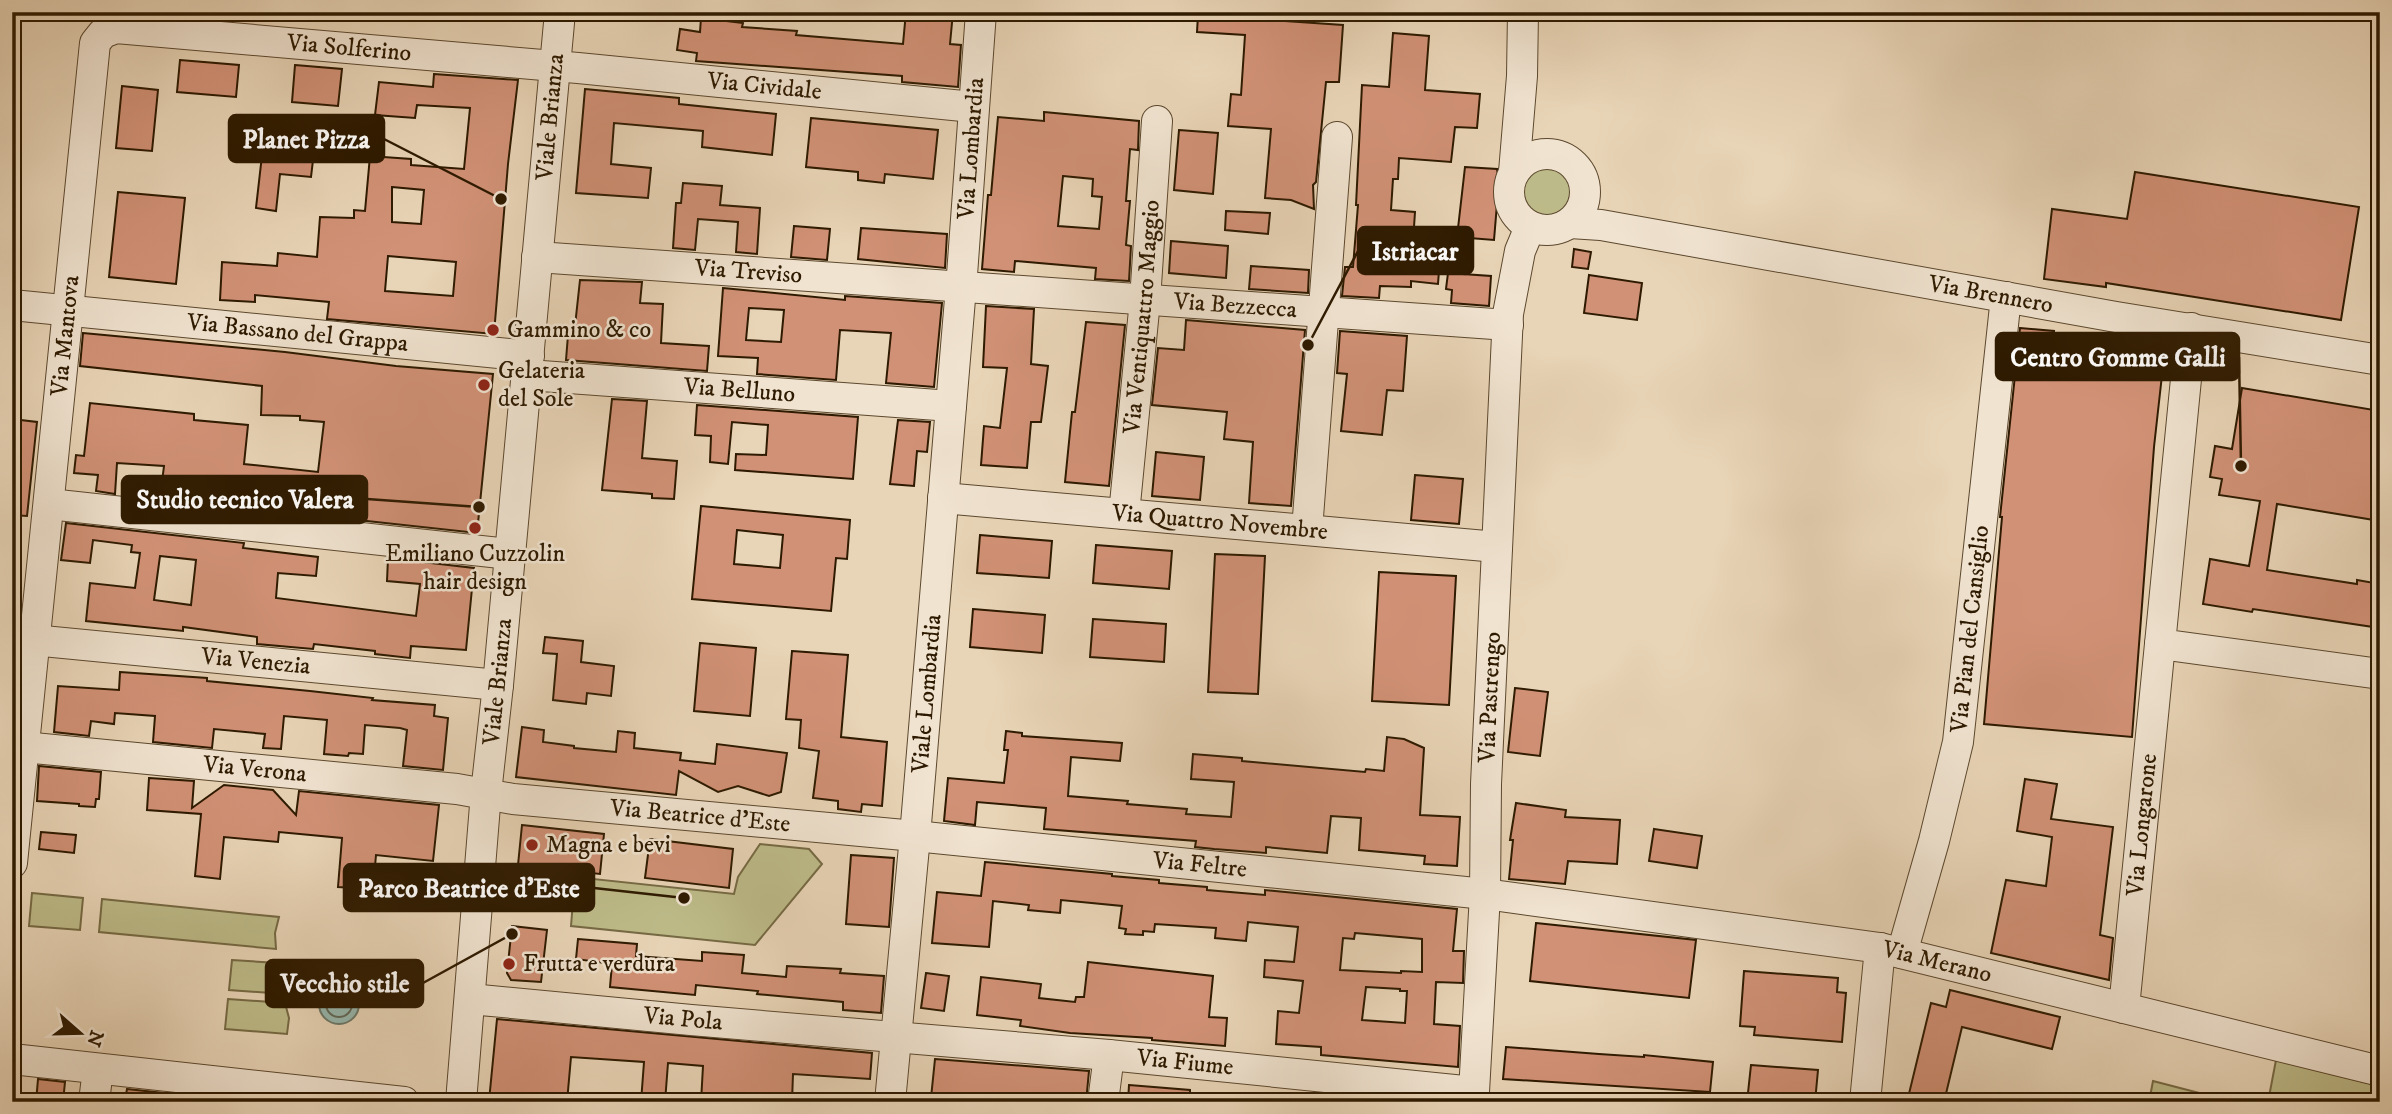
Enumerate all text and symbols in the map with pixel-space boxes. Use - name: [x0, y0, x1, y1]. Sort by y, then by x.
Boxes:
- street label: Via Solferino: [285, 28, 413, 69]
- street label: Viale Brianza: [529, 52, 571, 183]
- street label: Via Cividale: [705, 66, 823, 107]
- street label: Via Lombardia: [951, 76, 991, 221]
- callout: Planet Pizza: [229, 115, 384, 162]
- text: Planet Pizza: [242, 124, 371, 157]
- street label: Via Ventiquattro Maggio: [1117, 199, 1167, 436]
- callout: Istriacar: [1358, 227, 1473, 274]
- text: Istriacar: [1371, 236, 1459, 269]
- street label: Via Treviso: [693, 253, 803, 291]
- street label: Via Brennero: [1925, 269, 2055, 320]
- street label: Via Mantova: [44, 273, 86, 399]
- street label: Via Bezzecca: [1172, 287, 1299, 325]
- street label: Via Bassano del Grappa: [185, 307, 410, 359]
- place label: Gammino & co: [507, 315, 651, 345]
- marker: Gammino & co: [485, 322, 501, 338]
- callout: Centro Gomme Galli: [1996, 333, 2239, 380]
- text: Centro Gomme Galli: [2010, 342, 2226, 375]
- place label: Gelateria del Sole: [498, 356, 586, 414]
- street label: Via Belluno: [682, 371, 796, 410]
- marker: Gelateria del Sole: [476, 377, 492, 393]
- callout: Studio tecnico Valera: [122, 476, 367, 523]
- text: Studio tecnico Valera: [136, 484, 355, 517]
- street label: Via Quattro Novembre: [1110, 498, 1329, 547]
- marker: Emiliano Cuzzolin hair design: [467, 520, 483, 536]
- street label: Via Pian del Cansiglio: [1944, 524, 1996, 735]
- place label: Emiliano Cuzzolin hair design: [385, 539, 565, 597]
- street label: Viale Lombardia: [905, 612, 949, 775]
- street label: Viale Brianza: [476, 616, 519, 748]
- street label: Via Pastrengo: [1472, 631, 1508, 764]
- street label: Via Venezia: [199, 641, 313, 682]
- street label: Via Verona: [201, 749, 309, 789]
- street label: Via Longarone: [2120, 752, 2164, 899]
- street label: Via Beatrice d'Este: [608, 793, 792, 839]
- place label: Magna e bevi: [546, 830, 671, 860]
- marker: Magna e bevi: [524, 837, 540, 853]
- street label: Via Feltre: [1150, 845, 1248, 885]
- callout: Parco Beatrice d'Este: [344, 864, 594, 911]
- text: Parco Beatrice d'Este: [358, 873, 580, 906]
- street label: Via Merano: [1878, 934, 1995, 990]
- place label: Frutta e verdura: [523, 949, 676, 979]
- marker: Frutta e verdura: [501, 956, 517, 972]
- callout: Vecchio stile: [266, 960, 423, 1007]
- text: Vecchio stile: [280, 968, 410, 1001]
- north arrow: [46, 998, 116, 1068]
- street label: Via Pola: [641, 1000, 724, 1038]
- text: N: [81, 1027, 108, 1050]
- street label: Via Fiume: [1134, 1043, 1235, 1083]

